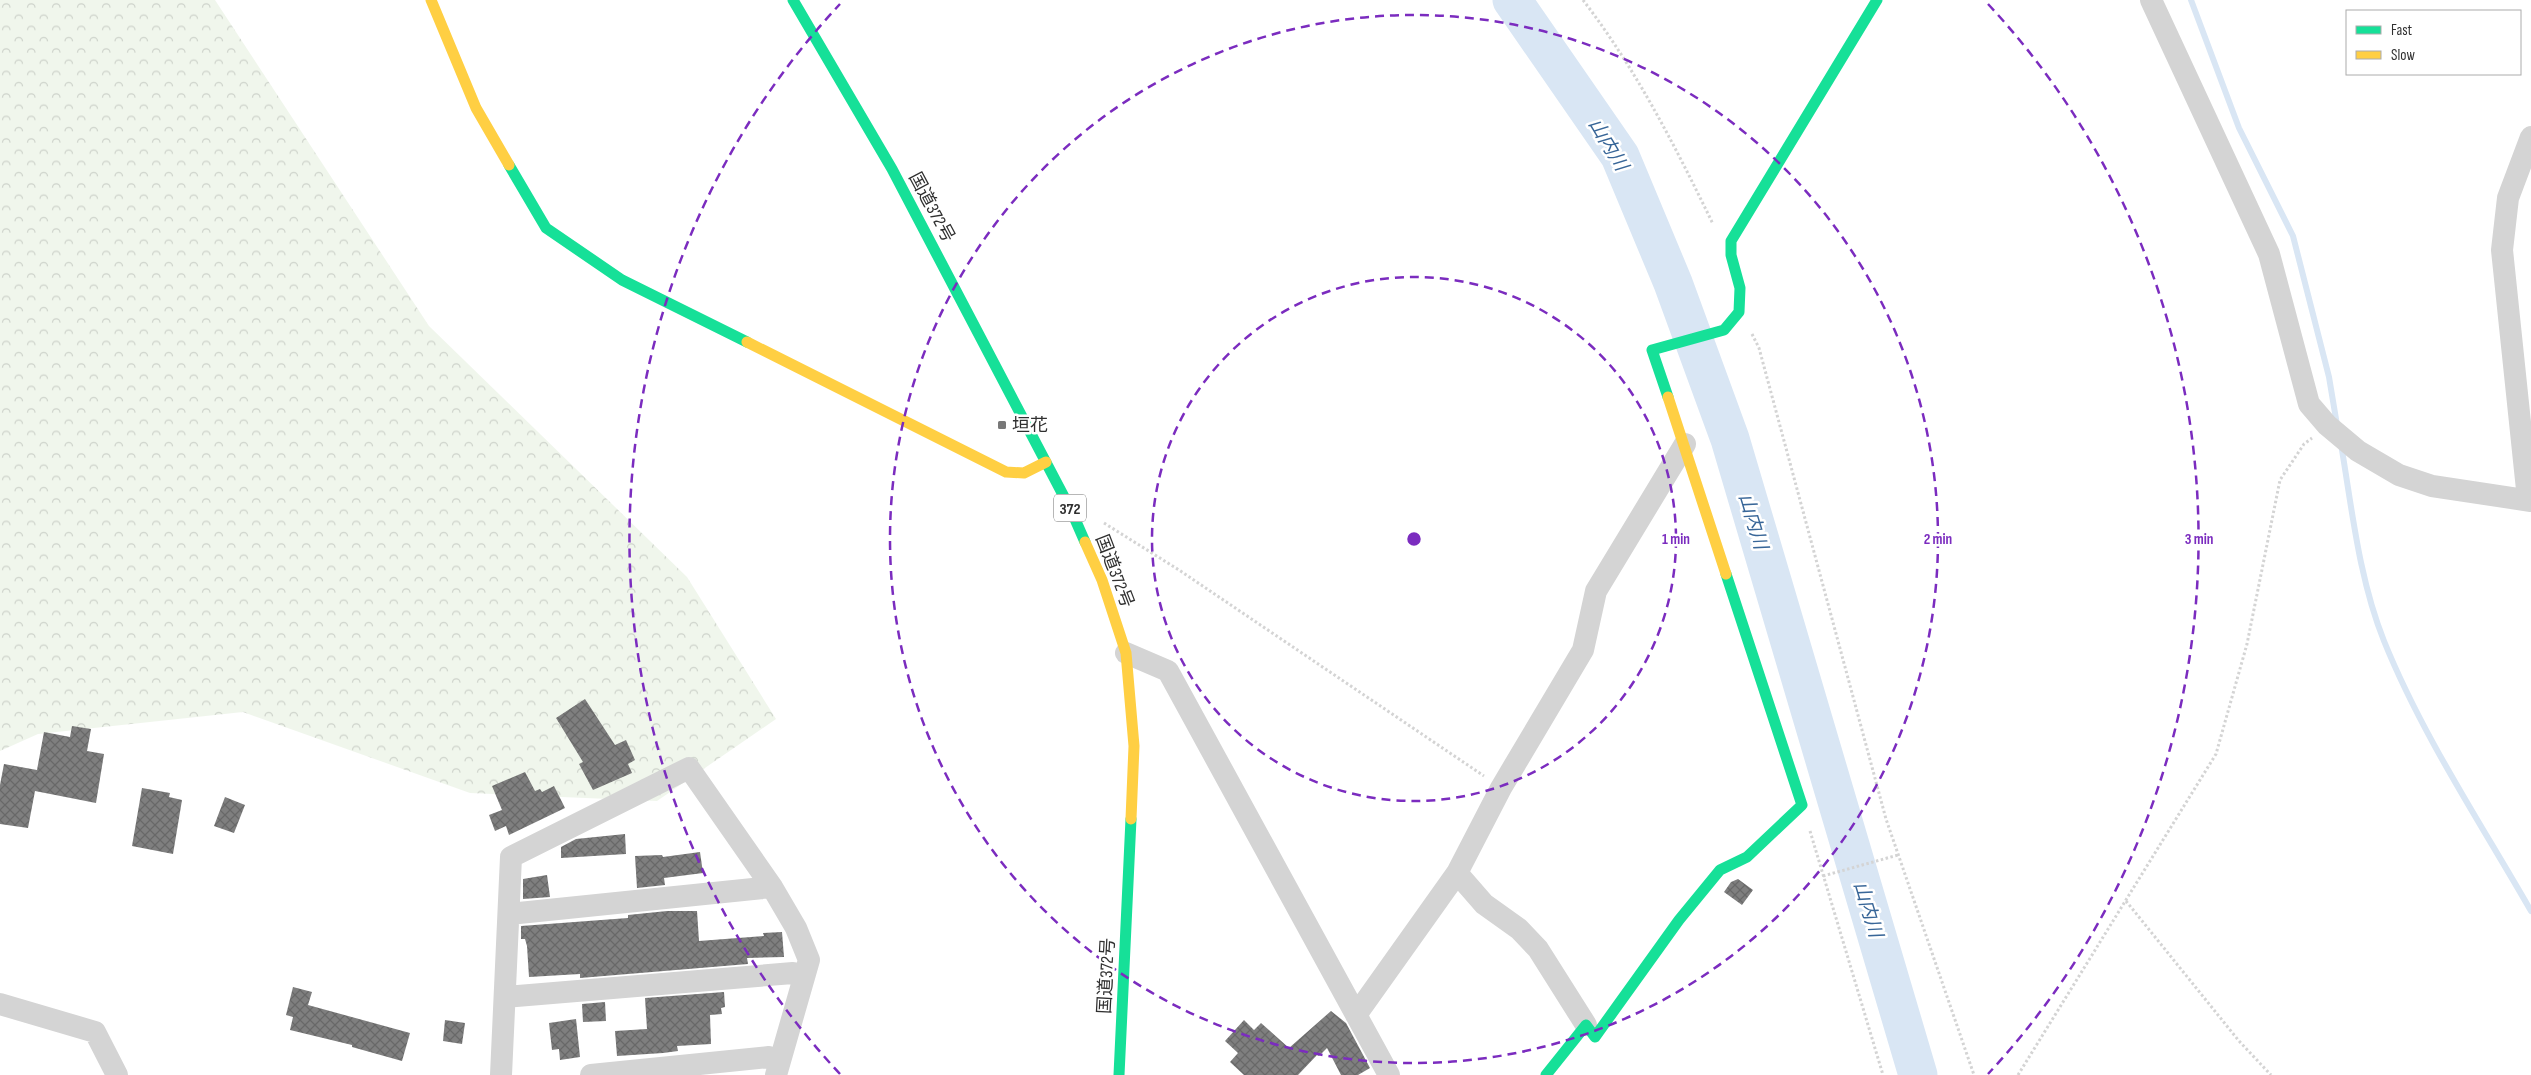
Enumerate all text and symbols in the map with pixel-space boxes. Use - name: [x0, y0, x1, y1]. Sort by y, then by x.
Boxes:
- legend: [2346, 10, 2521, 75]
- text: Fast: [2391, 21, 2413, 40]
- text: Slow: [2391, 46, 2415, 65]
- water label: 山内川: [1583, 114, 1633, 177]
- street label: 国道372号: [904, 169, 959, 246]
- place label: 垣花: [1012, 415, 1048, 436]
- marker: 垣花: [996, 419, 1008, 431]
- water label: 山内川: [1733, 491, 1772, 554]
- road number: 372: [1054, 494, 1086, 522]
- centre of rings: [1405, 530, 1423, 548]
- text: 1 min: [1662, 530, 1690, 549]
- text: 2 min: [1924, 530, 1952, 549]
- text: 3 min: [2185, 530, 2213, 549]
- street label: 国道372号: [1091, 532, 1138, 610]
- water label: 山内川: [1848, 879, 1887, 942]
- street label: 国道372号: [1094, 937, 1119, 1015]

